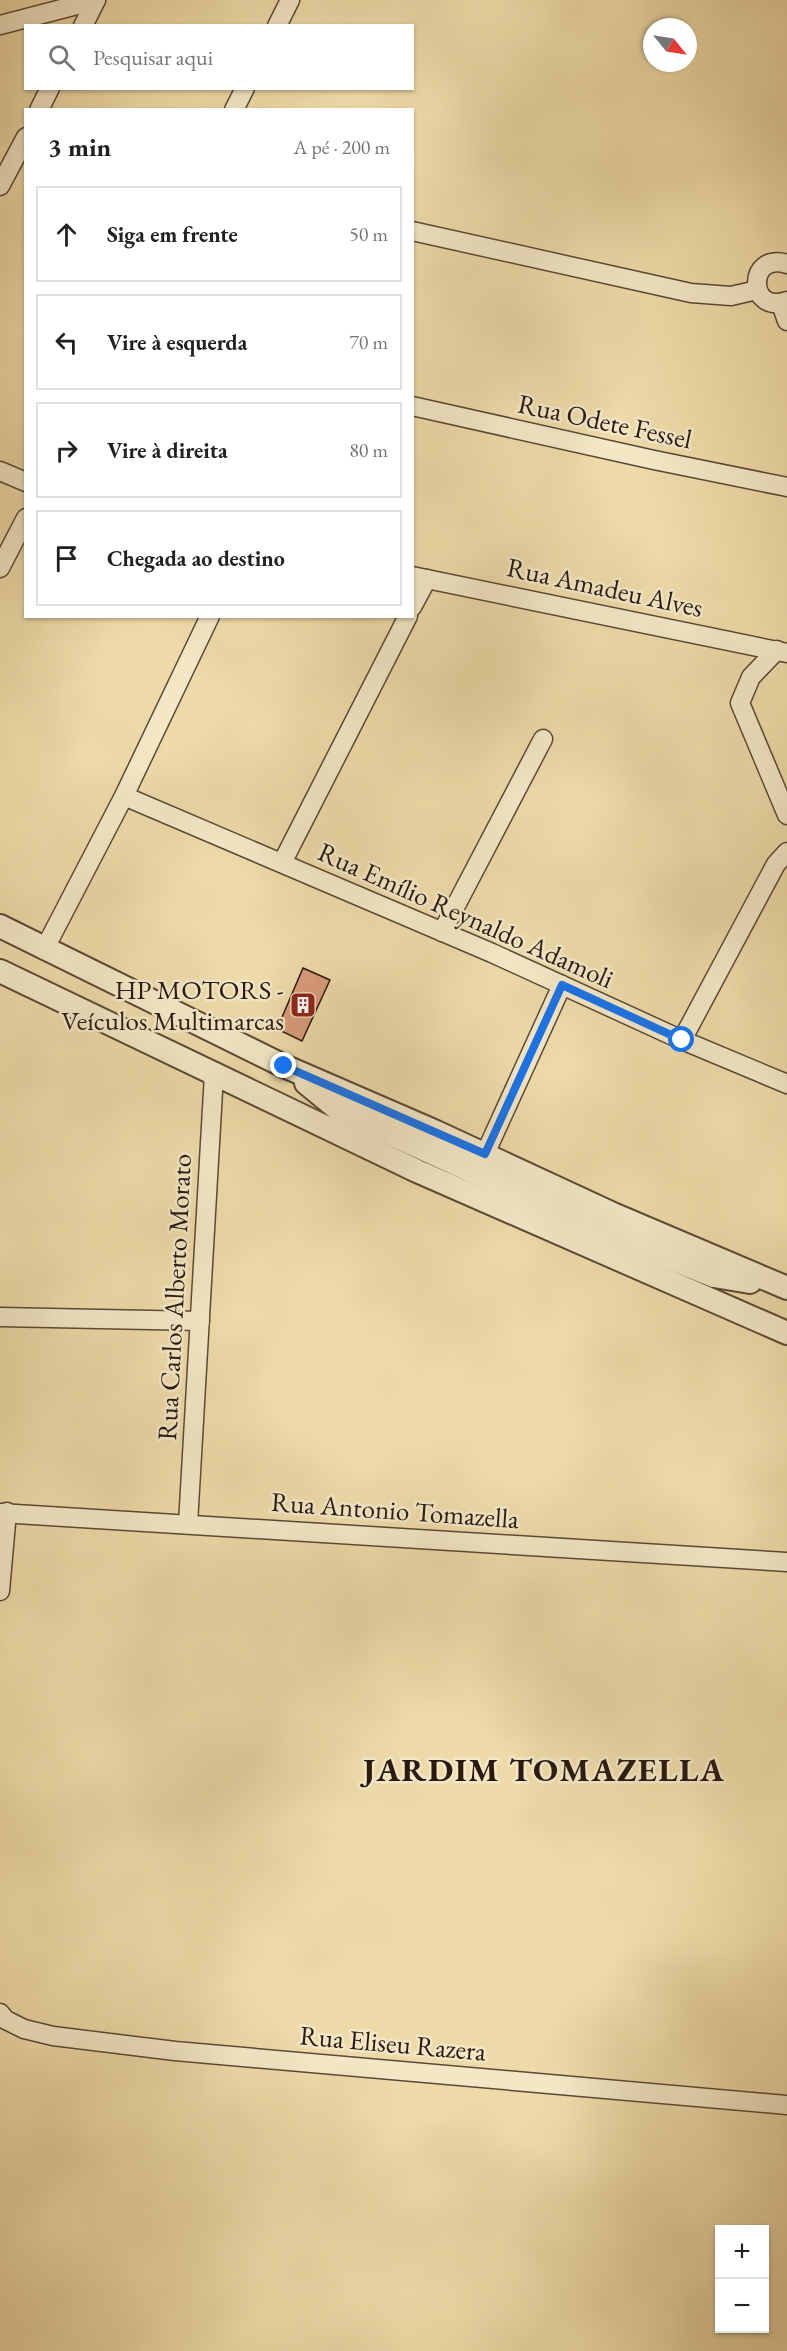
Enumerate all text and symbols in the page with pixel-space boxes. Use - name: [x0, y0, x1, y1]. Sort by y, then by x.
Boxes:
- north arrow: [643, 18, 697, 72]
- search box: [24, 24, 414, 90]
- icon: search: [45, 41, 78, 74]
- text: Pesquisar aqui: [93, 43, 213, 72]
- text: 3 min: [48, 130, 111, 164]
- text: A pé · 200 m: [294, 134, 390, 160]
- icon: ahead: [50, 218, 83, 251]
- text: Siga em frente: [107, 220, 238, 249]
- text: 50 m: [349, 221, 388, 247]
- icon: left: [50, 326, 83, 359]
- text: Vire à esquerda: [107, 328, 247, 357]
- text: 70 m: [349, 329, 388, 355]
- street label: Rua Odete Fessel: [515, 385, 695, 457]
- icon: right: [50, 434, 83, 467]
- text: Vire à direita: [107, 436, 228, 465]
- text: 80 m: [349, 437, 388, 463]
- icon: arrive: [50, 542, 83, 575]
- text: Chegada ao destino: [107, 544, 285, 573]
- street label: Rua Amadeu Alves: [504, 549, 706, 625]
- street label: Rua Emílio Reynaldo Adamoli: [313, 834, 620, 996]
- place label: HP MOTORS - Veículos Multimarcas: [61, 972, 284, 1038]
- building icon: HP MOTORS - Veículos Multimarcas: [288, 990, 318, 1020]
- route start: [668, 1026, 694, 1052]
- route end: [270, 1052, 296, 1078]
- street label: Rua Carlos Alberto Morato: [149, 1153, 199, 1441]
- street label: Rua Antonio Tomazella: [270, 1484, 520, 1536]
- district label: JARDIM TOMAZELLA: [360, 1748, 725, 1791]
- street label: Rua Eliseu Razera: [298, 2017, 488, 2069]
- map controls: [715, 2225, 769, 2333]
- button: +: [715, 2225, 769, 2279]
- button: −: [715, 2279, 769, 2333]

